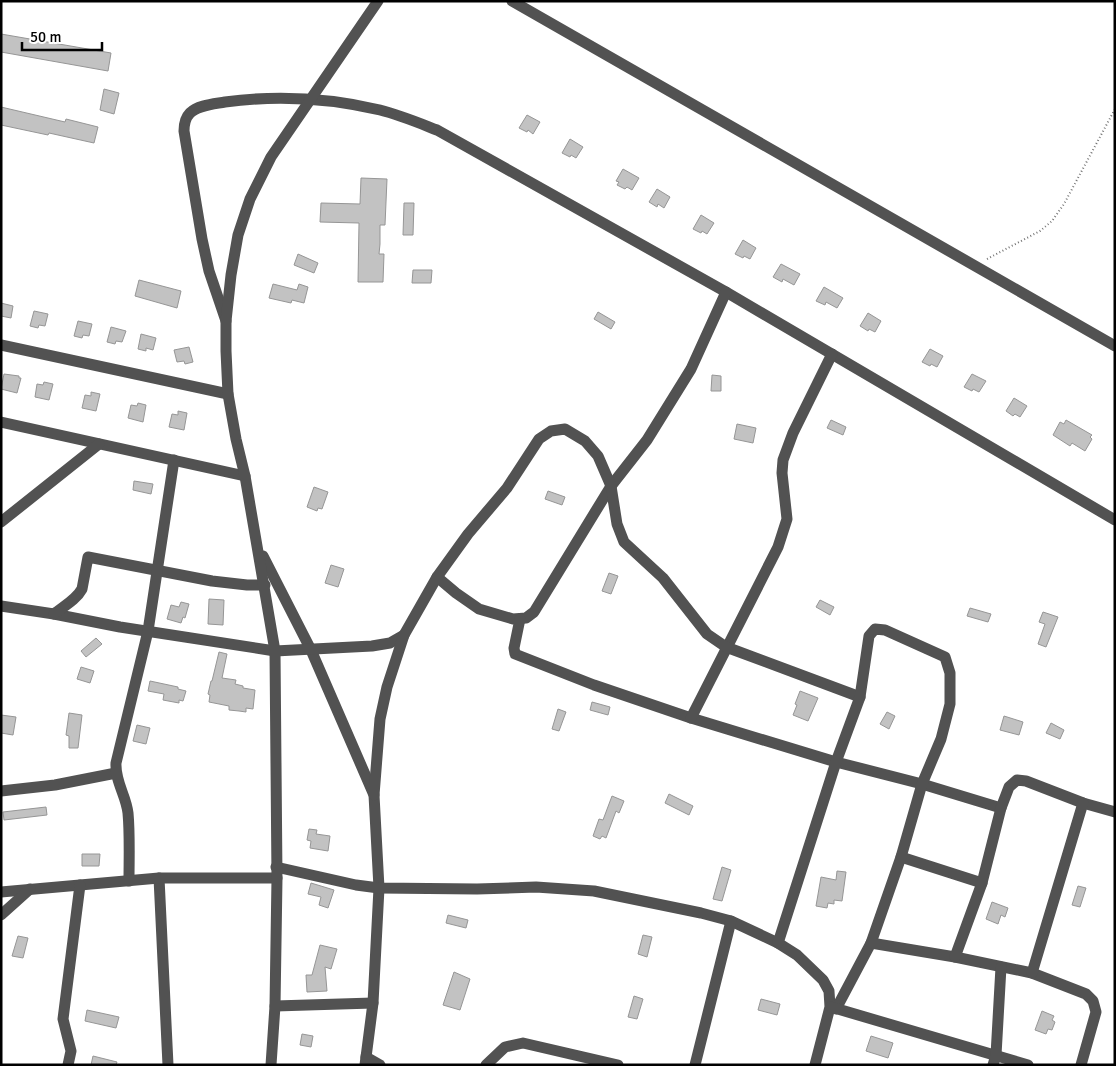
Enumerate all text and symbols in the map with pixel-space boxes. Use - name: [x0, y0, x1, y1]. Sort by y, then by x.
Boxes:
- scale bar: [22, 20, 102, 52]
- text: 50 m: [30, 28, 61, 46]

